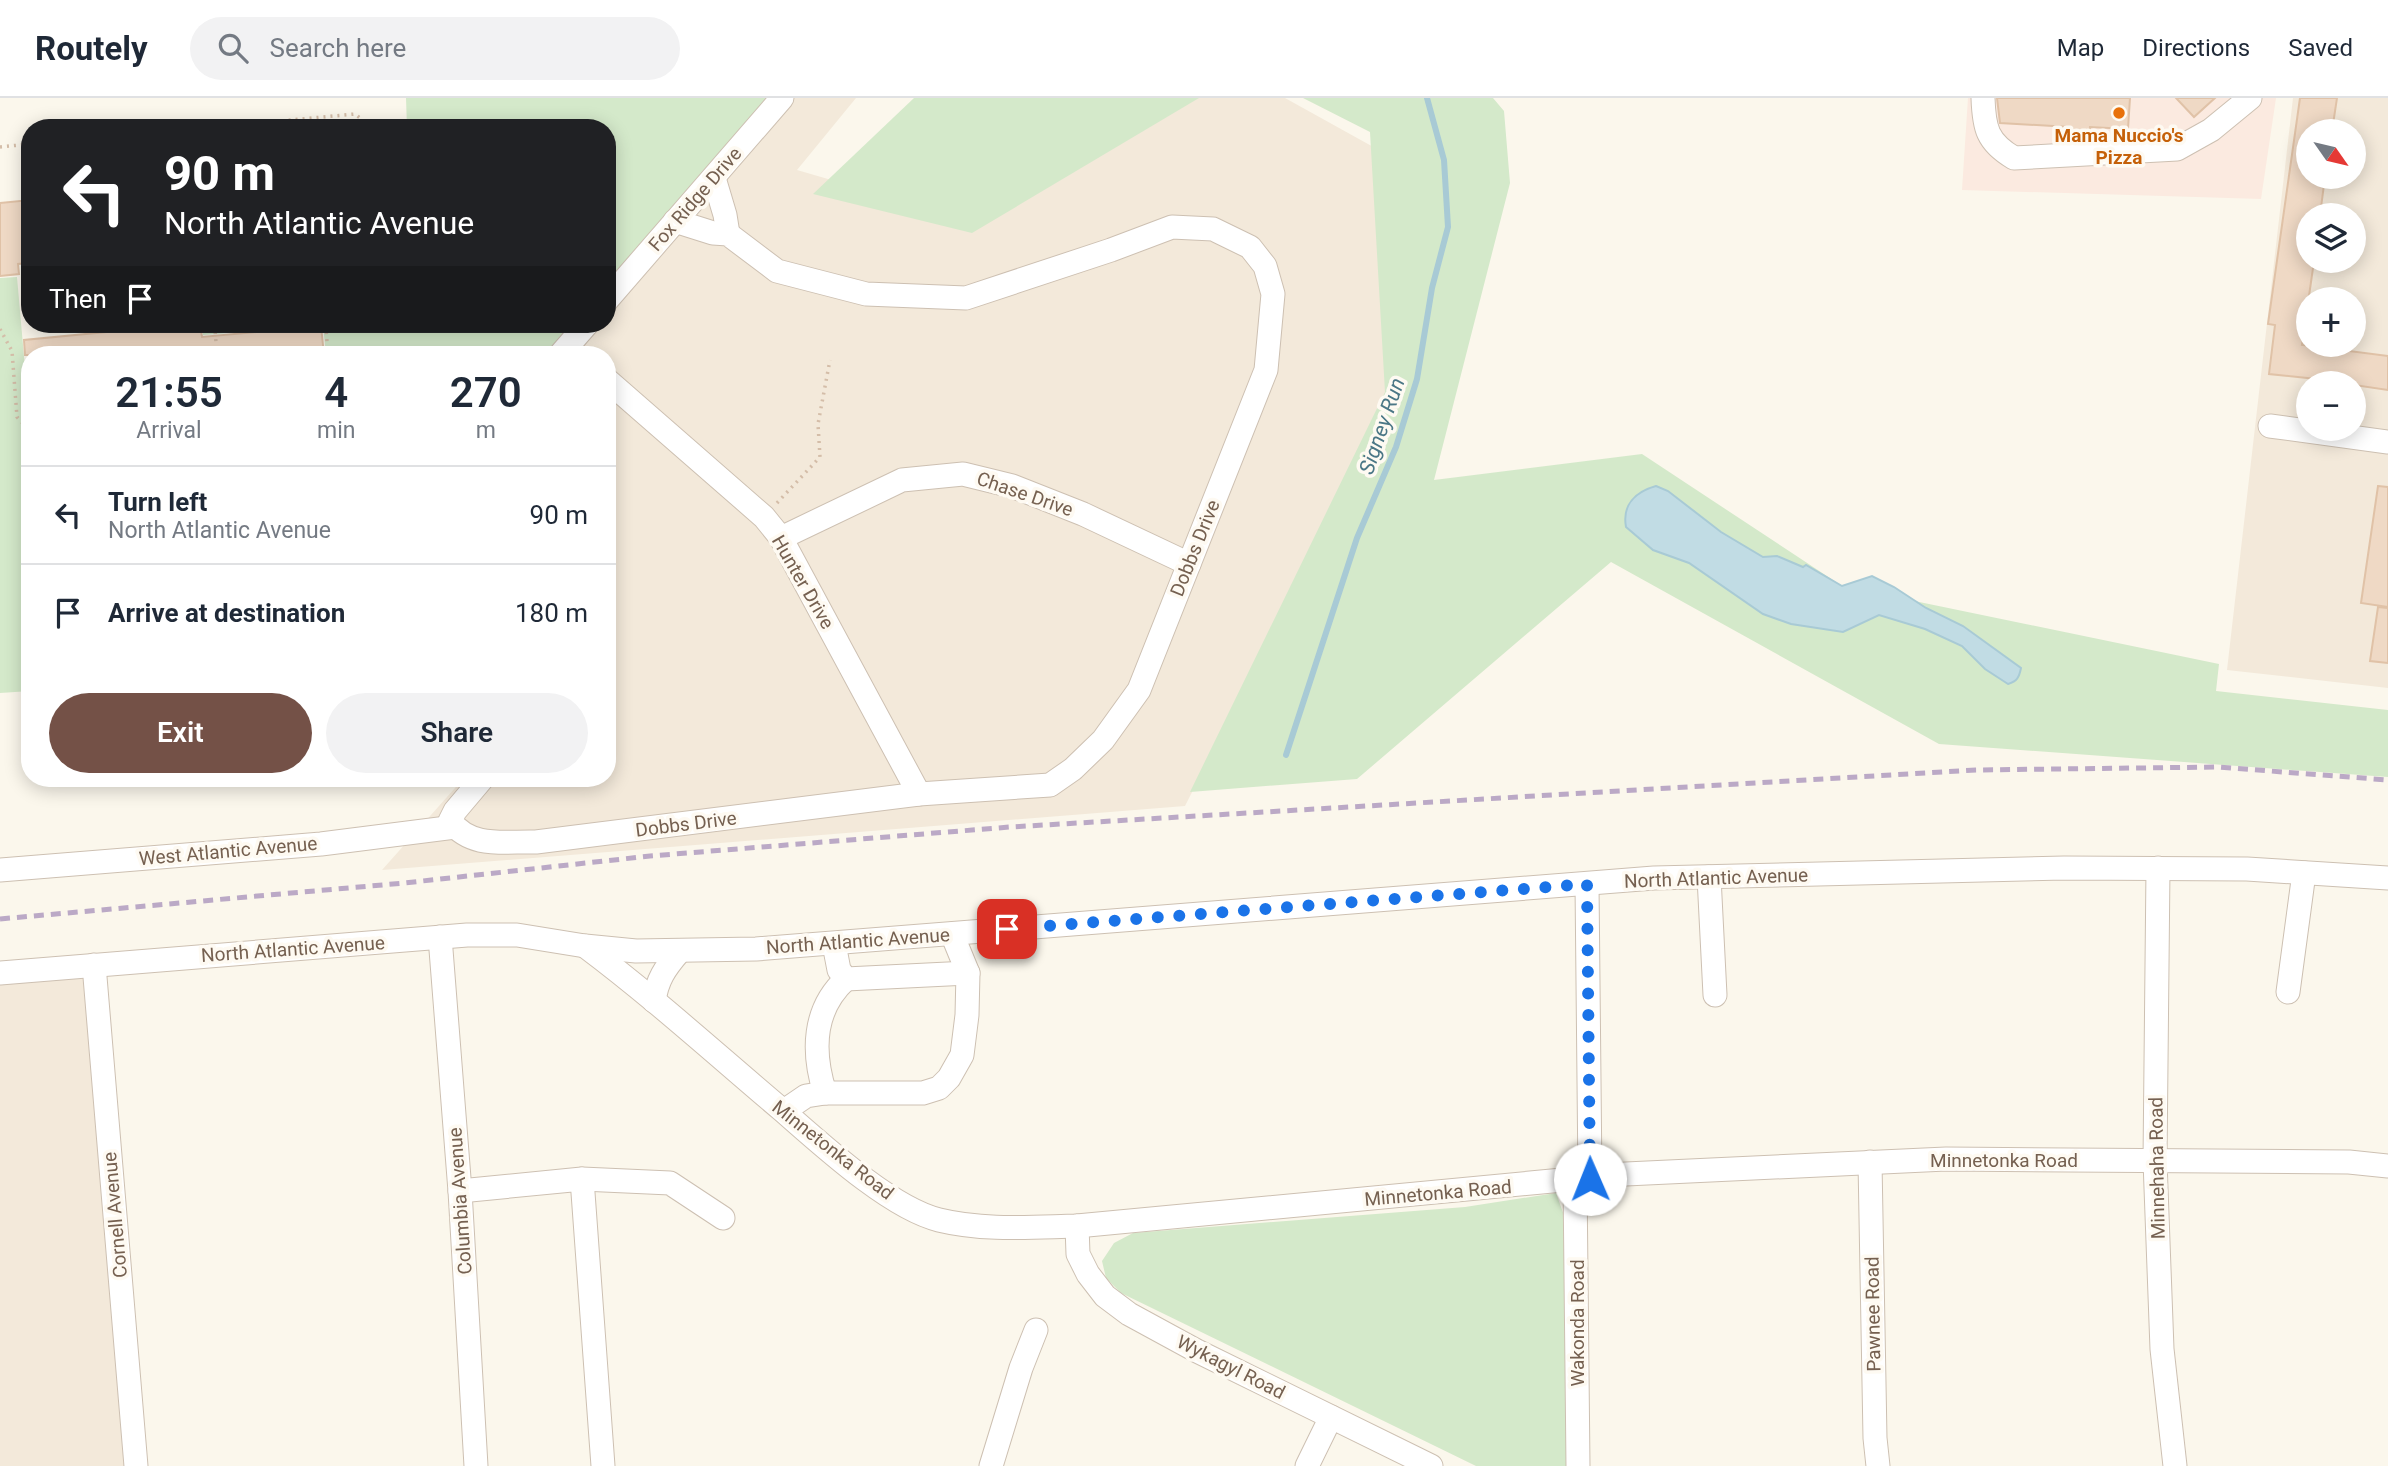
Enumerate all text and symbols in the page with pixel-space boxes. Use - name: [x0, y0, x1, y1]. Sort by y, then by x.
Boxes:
- search box: [190, 17, 680, 80]
- text: Routely: [35, 29, 148, 68]
- icon: search: [214, 29, 252, 67]
- text: Search here: [270, 33, 406, 63]
- text: Map: [2057, 34, 2104, 62]
- text: Directions: [2142, 34, 2250, 62]
- text: Saved: [2288, 34, 2353, 62]
- marker: Mama Nuccio's Pizza: [2111, 105, 2127, 121]
- north arrow: [2296, 119, 2366, 189]
- map controls: [2296, 119, 2366, 441]
- place label: Mama Nuccio's Pizza: [2055, 124, 2184, 169]
- street label: Fox Ridge Drive: [644, 142, 746, 256]
- text: 90 m: [164, 145, 275, 202]
- icon: left: [49, 147, 140, 238]
- button: layers: [2296, 203, 2366, 273]
- text: North Atlantic Avenue: [164, 204, 474, 242]
- icon: arrive: [121, 280, 159, 318]
- text: Then: [49, 284, 107, 314]
- button: +: [2296, 287, 2366, 357]
- text: 21:55: [115, 368, 223, 417]
- text: 4: [324, 368, 348, 417]
- text: 270: [450, 368, 522, 417]
- button: −: [2296, 371, 2366, 441]
- water label: Signey Run: [1354, 375, 1410, 477]
- text: Arrival: [136, 417, 202, 444]
- text: min: [317, 417, 355, 444]
- text: m: [476, 417, 496, 444]
- street label: Chase Drive: [974, 467, 1076, 521]
- text: Turn left: [108, 487, 207, 517]
- icon: left: [49, 496, 87, 534]
- street label: Dobbs Drive: [1165, 496, 1225, 600]
- text: 90 m: [530, 500, 588, 530]
- text: North Atlantic Avenue: [108, 517, 331, 544]
- street label: Hunter Drive: [767, 531, 839, 633]
- icon: arrive: [49, 594, 87, 632]
- text: Arrive at destination: [108, 598, 345, 628]
- text: 180 m: [515, 598, 588, 628]
- button: Exit: [49, 693, 312, 773]
- button: Share: [326, 693, 588, 773]
- street label: Dobbs Drive: [634, 806, 738, 842]
- street label: West Atlantic Avenue: [138, 832, 318, 870]
- street label: North Atlantic Avenue: [1624, 863, 1808, 893]
- pin: [977, 899, 1037, 959]
- icon: arrive: [988, 910, 1026, 948]
- street label: North Atlantic Avenue: [765, 923, 951, 959]
- street label: North Atlantic Avenue: [200, 931, 386, 967]
- street label: Minnetonka Road: [768, 1095, 898, 1205]
- street label: Minnehaha Road: [2144, 1097, 2170, 1239]
- street label: Columbia Avenue: [443, 1127, 477, 1275]
- position arrow: [1553, 1142, 1627, 1216]
- street label: Minnetonka Road: [1930, 1149, 2078, 1172]
- street label: Cornell Avenue: [98, 1151, 132, 1279]
- street label: Minnetonka Road: [1363, 1175, 1513, 1211]
- street label: Pawnee Road: [1860, 1256, 1886, 1372]
- street label: Wakonda Road: [1566, 1259, 1589, 1387]
- street label: Wykagyl Road: [1173, 1330, 1289, 1404]

